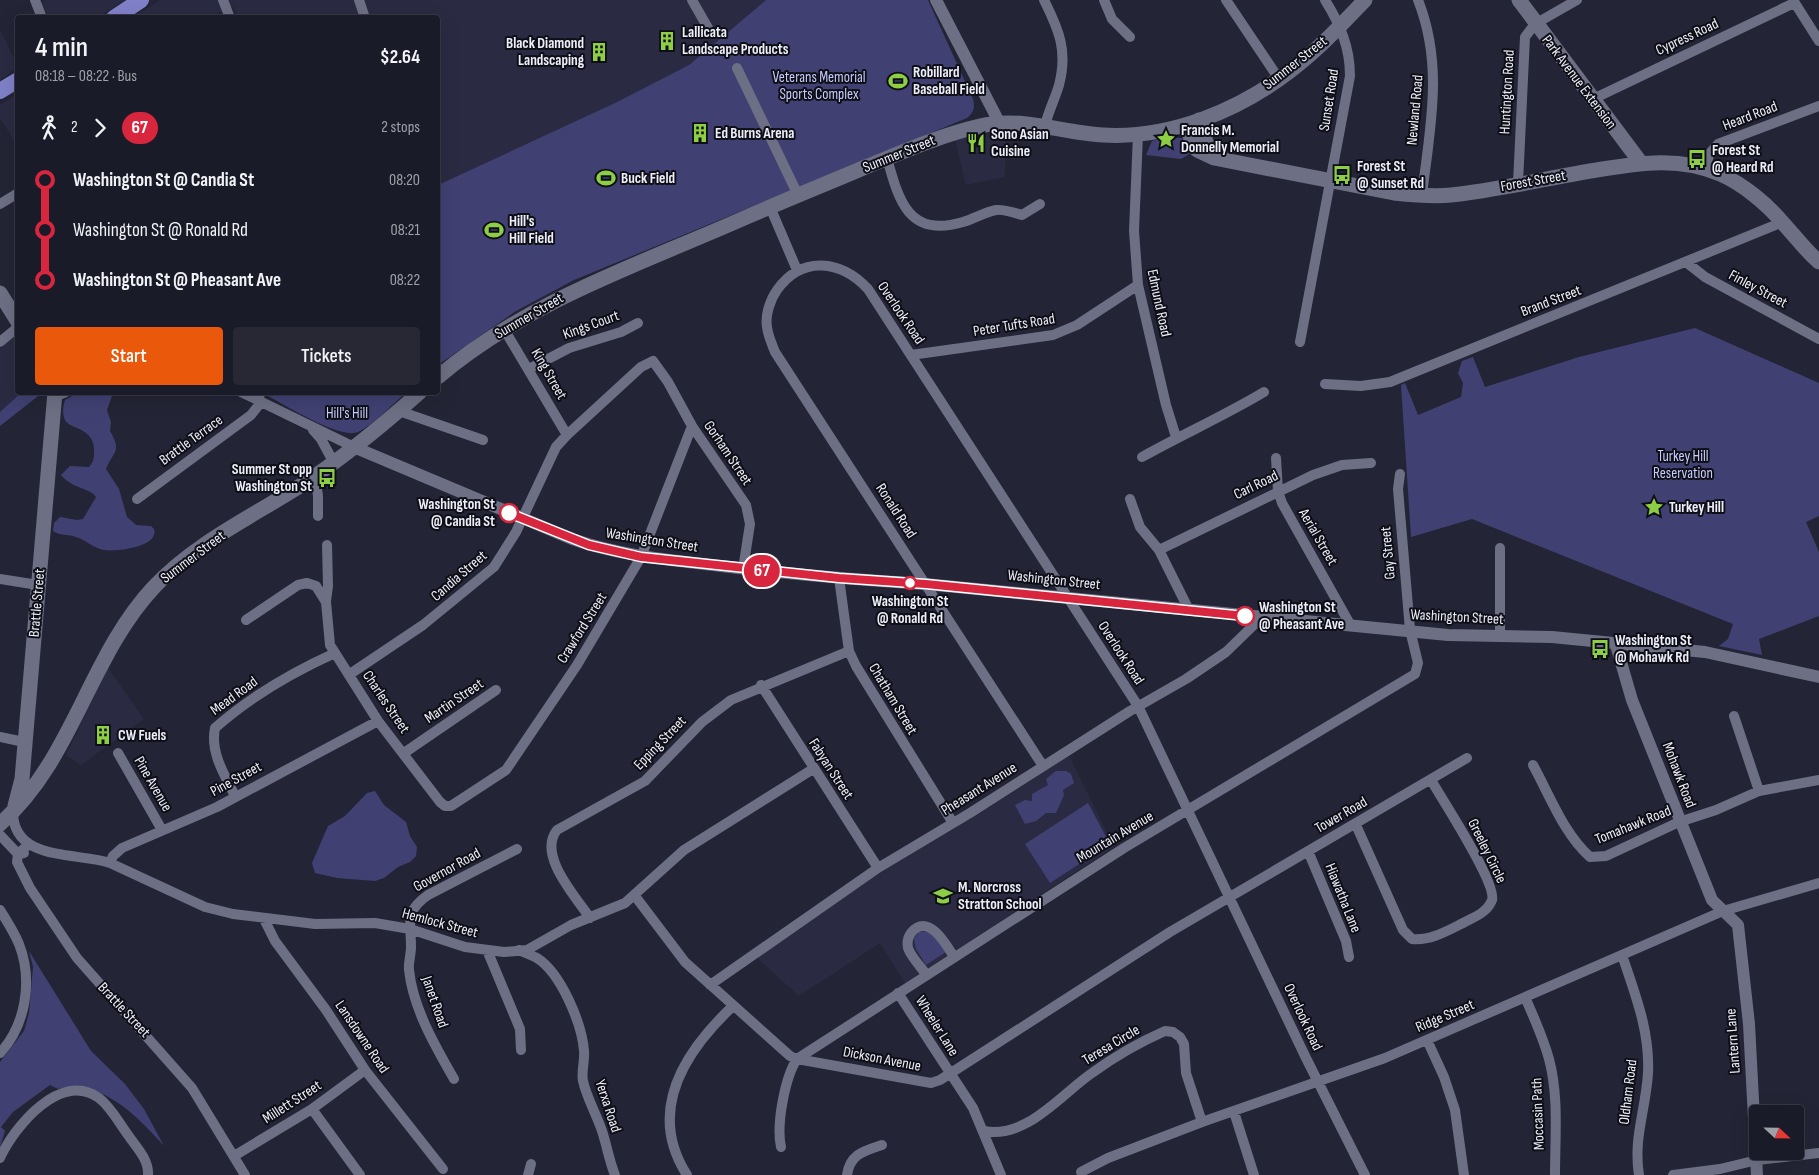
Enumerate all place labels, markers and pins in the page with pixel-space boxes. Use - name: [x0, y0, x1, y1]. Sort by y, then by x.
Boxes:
- place label: Lallicata Landscape Products: [682, 23, 789, 59]
- building icon: Lallicata Landscape Products: [656, 30, 678, 52]
- place label: Black Diamond Landscaping: [506, 34, 585, 70]
- building icon: Black Diamond Landscaping: [588, 41, 610, 63]
- place label: Robillard Baseball Field: [913, 63, 985, 99]
- sports icon: Robillard Baseball Field: [887, 70, 909, 92]
- place label: Francis M. Donnelly Memorial: [1181, 121, 1279, 157]
- building icon: Ed Burns Arena: [689, 122, 711, 144]
- place label: Ed Burns Arena: [715, 124, 794, 143]
- place label: Sono Asian Cuisine: [991, 125, 1049, 161]
- place icon: Francis M. Donnelly Memorial: [1155, 128, 1177, 150]
- restaurant icon: Sono Asian Cuisine: [965, 132, 987, 154]
- place label: Forest St @ Heard Rd: [1712, 141, 1774, 177]
- bus stop icon: Forest St @ Heard Rd: [1686, 148, 1708, 170]
- place label: Forest St @ Sunset Rd: [1357, 157, 1424, 193]
- bus stop icon: Forest St @ Sunset Rd: [1331, 164, 1353, 186]
- sports icon: Buck Field: [595, 167, 617, 189]
- place label: Buck Field: [621, 169, 675, 188]
- place label: Hill's Hill Field: [509, 212, 554, 248]
- sports icon: Hill's Hill Field: [483, 219, 505, 241]
- place label: Summer St opp Washington St: [232, 460, 312, 496]
- bus stop icon: Summer St opp Washington St: [316, 467, 338, 489]
- place label: Washington St @ Candia St: [418, 495, 495, 531]
- place icon: Turkey Hill: [1643, 496, 1665, 518]
- place label: Turkey Hill: [1669, 498, 1724, 517]
- marker: Washington St @ Candia St: [499, 503, 519, 523]
- marker: Washington St @ Ronald Rd: [903, 576, 917, 590]
- place label: Washington St @ Ronald Rd: [872, 592, 948, 628]
- place label: Washington St @ Pheasant Ave: [1259, 598, 1344, 634]
- marker: Washington St @ Pheasant Ave: [1235, 606, 1255, 626]
- place label: Washington St @ Mohawk Rd: [1615, 631, 1692, 667]
- bus stop icon: Washington St @ Mohawk Rd: [1589, 638, 1611, 660]
- building icon: CW Fuels: [92, 724, 114, 746]
- place label: CW Fuels: [118, 726, 167, 745]
- place label: M. Norcross Stratton School: [958, 878, 1042, 914]
- school or university icon: M. Norcross Stratton School: [932, 885, 954, 907]

